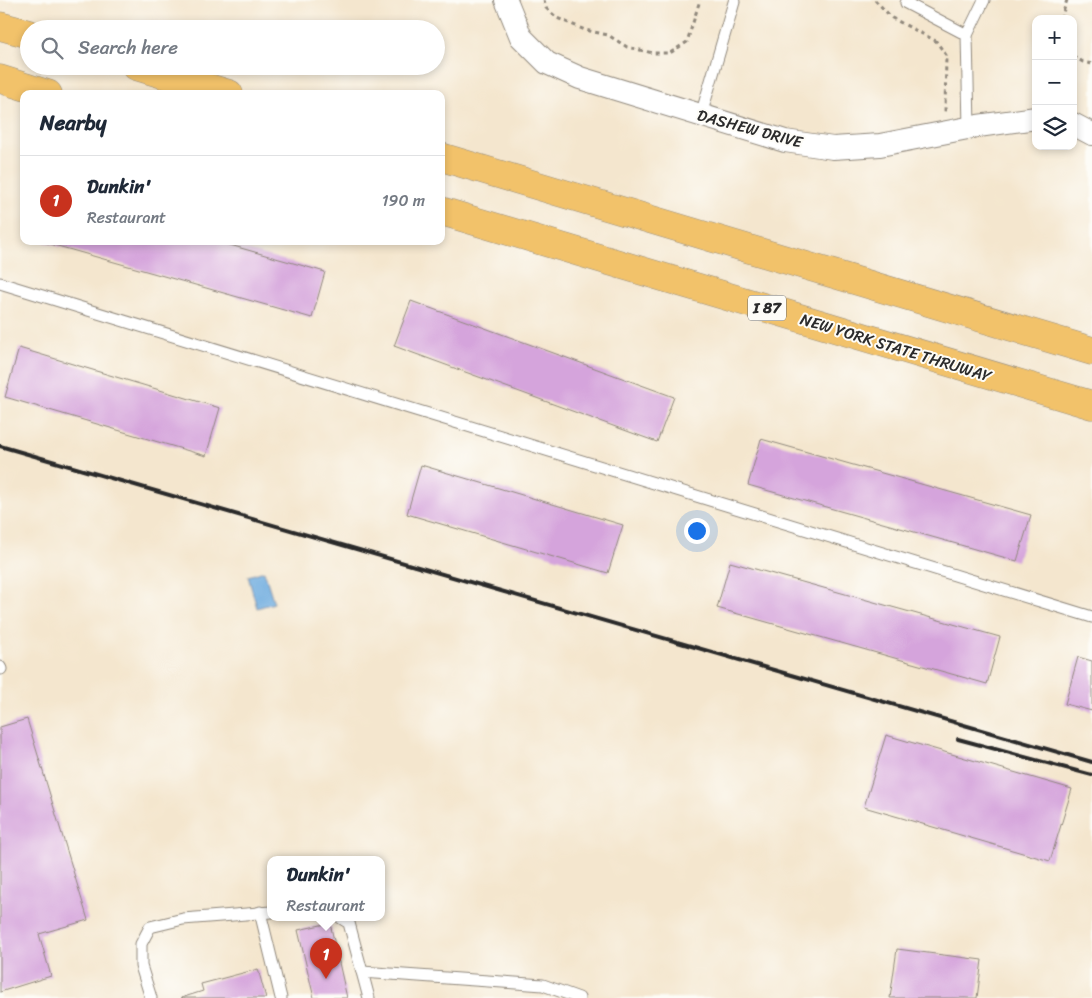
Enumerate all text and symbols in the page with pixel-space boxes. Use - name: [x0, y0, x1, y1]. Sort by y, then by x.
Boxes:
- map controls: [1032, 15, 1077, 150]
- button: +: [1032, 15, 1077, 60]
- search box: [20, 20, 445, 75]
- text: Search here: [78, 31, 178, 64]
- icon: search: [38, 34, 66, 62]
- button: −: [1032, 60, 1077, 105]
- street label: DASHEW DRIVE: [694, 100, 807, 157]
- text: Nearby: [40, 104, 106, 142]
- button: layers: [1032, 105, 1077, 150]
- text: Dunkin': [87, 170, 152, 203]
- text: 1: [53, 186, 59, 215]
- text: 190 m: [382, 186, 425, 215]
- text: Restaurant: [87, 203, 166, 232]
- road number: I 87: [748, 296, 786, 320]
- street label: NEW YORK STATE THRUWAY: [797, 305, 996, 391]
- your location: [684, 518, 710, 544]
- popup: [267, 856, 385, 921]
- text: Dunkin': [286, 858, 351, 891]
- text: Restaurant: [286, 891, 366, 920]
- pin: 1: [310, 938, 342, 979]

